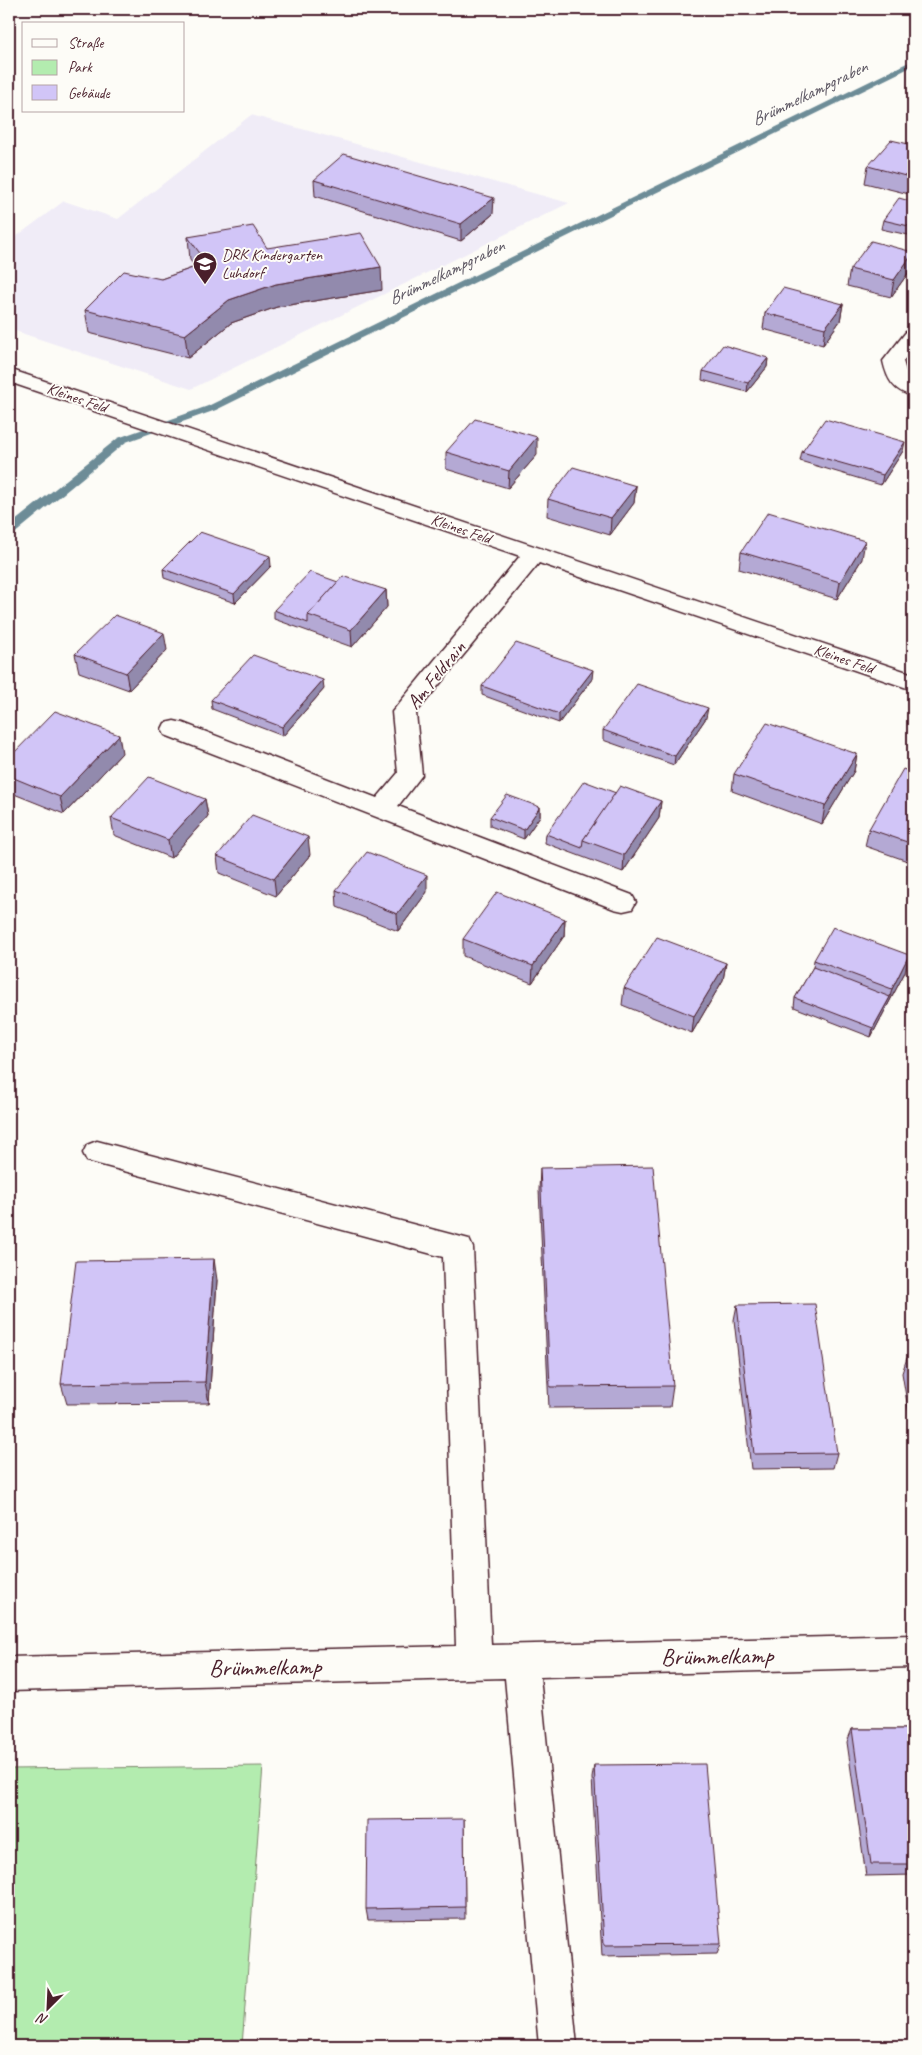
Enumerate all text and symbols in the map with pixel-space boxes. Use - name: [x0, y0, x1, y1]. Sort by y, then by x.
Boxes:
- legend: [22, 22, 185, 112]
- text: Straße: [68, 34, 104, 53]
- water label: Brümmelkampgraben: [747, 55, 872, 131]
- text: Park: [68, 58, 93, 77]
- text: Gebäude: [68, 84, 111, 103]
- water label: Brümmelkampgraben: [384, 234, 509, 310]
- place label: DRK Kindergarten Luhdorf: [222, 245, 323, 283]
- school or university icon: DRK Kindergarten Luhdorf: [192, 251, 218, 285]
- street label: Kleines Feld: [44, 378, 112, 418]
- street label: Kleines Feld: [428, 509, 496, 549]
- street label: Am Feldrain: [401, 635, 472, 714]
- street label: Kleines Feld: [811, 639, 879, 679]
- street label: Brümmelkamp: [661, 1640, 775, 1672]
- street label: Brümmelkamp: [209, 1651, 323, 1683]
- north arrow: [22, 1982, 72, 2032]
- text: N: [33, 2009, 50, 2029]

